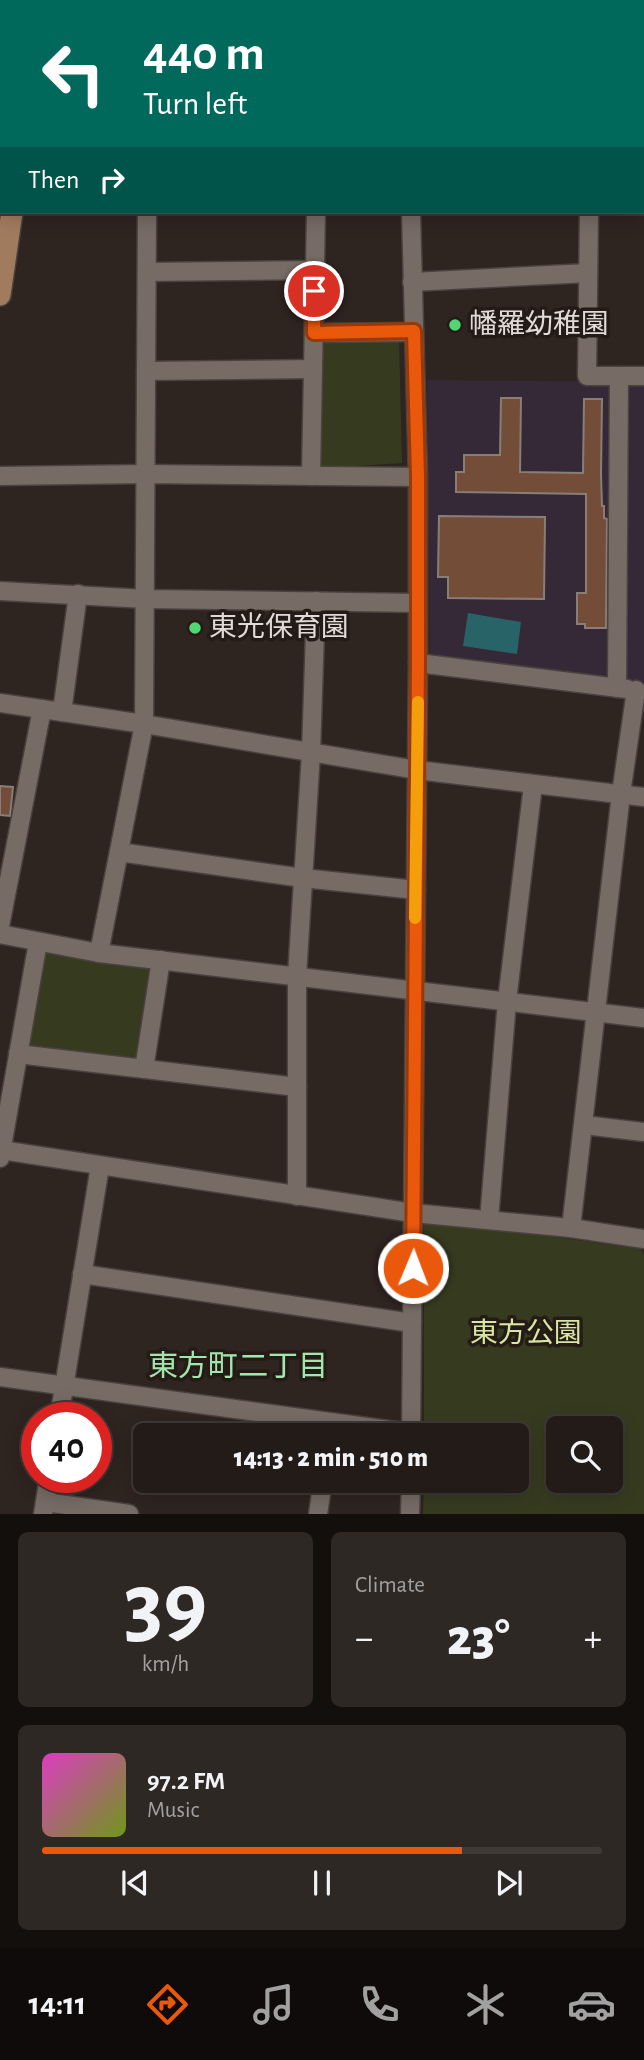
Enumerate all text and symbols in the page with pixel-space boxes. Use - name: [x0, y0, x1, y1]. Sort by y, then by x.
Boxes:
- icon: left: [28, 28, 119, 119]
- text: 440 m: [143, 30, 265, 79]
- text: Turn left: [143, 88, 247, 120]
- icon: right: [93, 161, 131, 199]
- text: Then: [28, 167, 79, 193]
- pin: [284, 261, 344, 321]
- icon: arrive: [295, 272, 333, 310]
- place label: 幡羅幼稚園: [469, 309, 609, 339]
- marker: 幡羅幼稚園: [447, 317, 463, 333]
- place label: 東光保育園: [209, 612, 349, 642]
- marker: 東光保育園: [187, 620, 203, 636]
- position arrow: [376, 1231, 450, 1305]
- park label: 東方公園: [470, 1318, 582, 1348]
- district label: 東方町二丁目: [148, 1350, 328, 1382]
- speed limit sign: 40: [21, 1402, 112, 1493]
- map controls: [546, 1416, 623, 1493]
- button: search: [546, 1416, 623, 1493]
- text: 14:13 · 2 min · 510 m: [234, 1445, 428, 1471]
- text: 39: [124, 1560, 207, 1651]
- text: Climate: [355, 1574, 425, 1597]
- text: 23°: [447, 1612, 510, 1664]
- text: −: [355, 1620, 373, 1658]
- text: +: [584, 1620, 602, 1658]
- text: km/h: [142, 1653, 189, 1676]
- text: 97.2 FM: [147, 1768, 225, 1794]
- text: Music: [147, 1799, 199, 1822]
- icon: previous: [116, 1864, 154, 1902]
- icon: pause: [303, 1864, 341, 1902]
- icon: next: [490, 1864, 528, 1902]
- icon: directions: [143, 1980, 192, 2029]
- icon: music: [249, 1980, 298, 2029]
- icon: phone: [355, 1980, 404, 2029]
- icon: climate: [461, 1980, 510, 2029]
- icon: car: [567, 1980, 616, 2029]
- text: 14:11: [28, 1988, 86, 2020]

